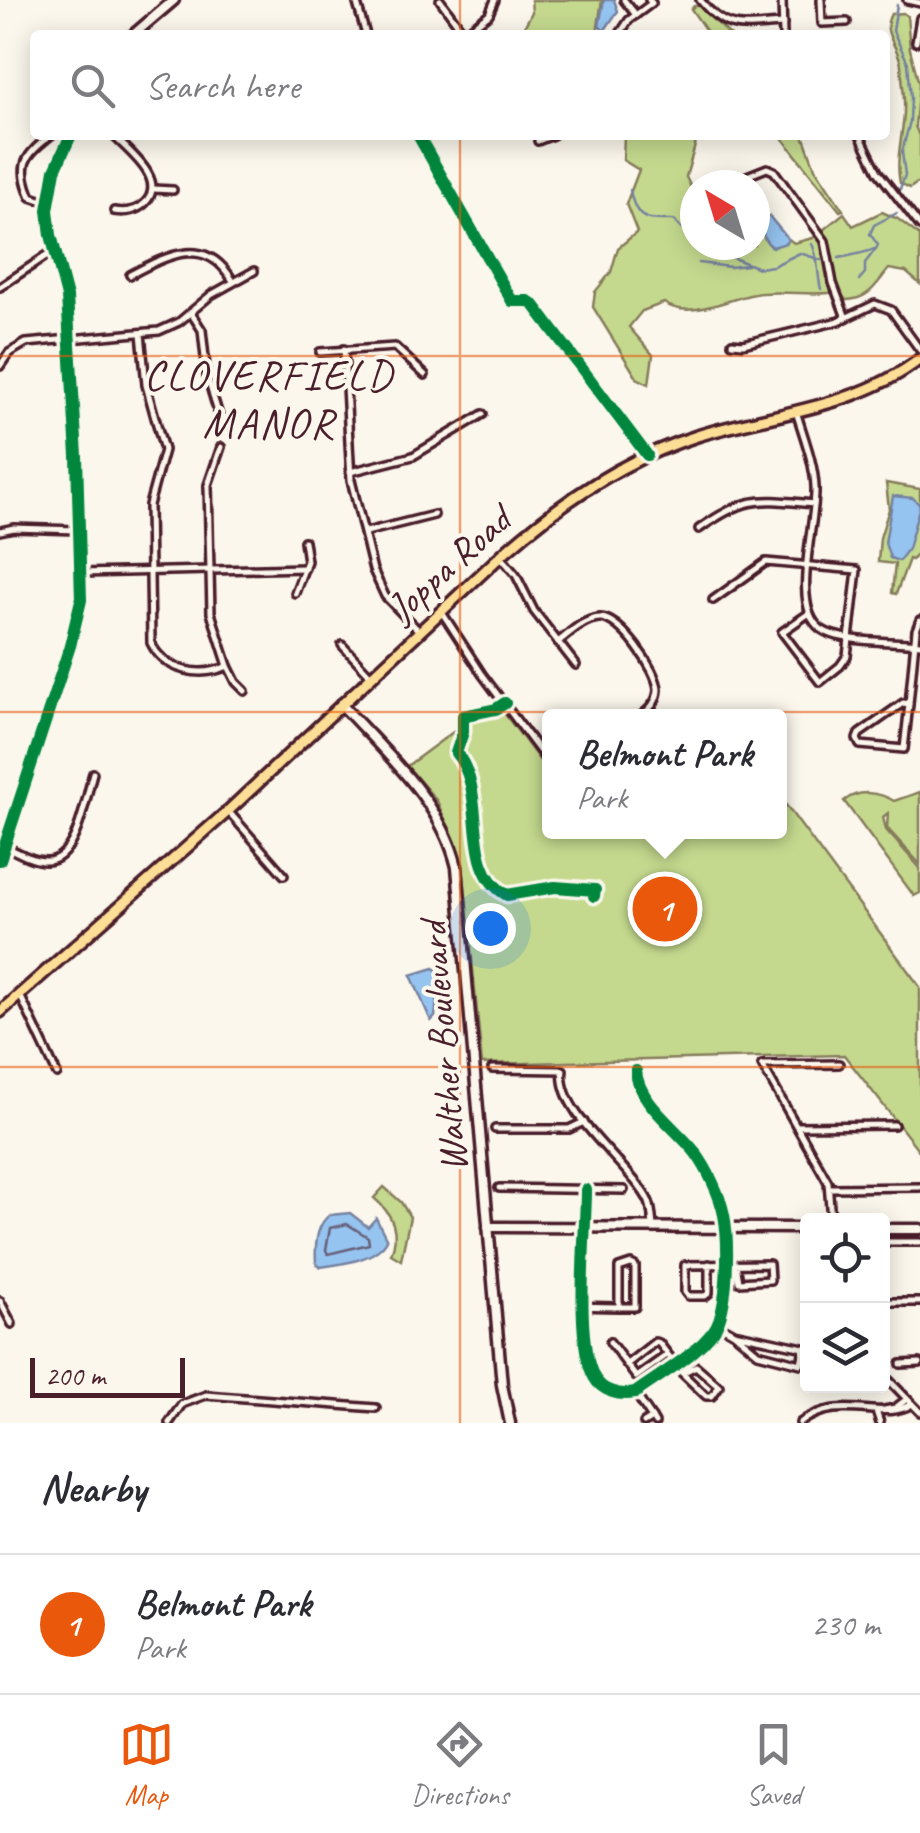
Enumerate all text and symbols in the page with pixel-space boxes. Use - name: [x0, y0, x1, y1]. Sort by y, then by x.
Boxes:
- search box: [30, 30, 890, 140]
- icon: search: [65, 58, 120, 113]
- text: Search here: [145, 62, 300, 109]
- north arrow: [680, 170, 770, 260]
- district label: CLOVERFIELD MANOR: [144, 349, 395, 450]
- street label: Joppa Road: [375, 492, 525, 634]
- popup: [542, 709, 787, 839]
- text: Belmont Park: [576, 730, 753, 777]
- text: Park: [576, 777, 627, 818]
- pin: 1: [632, 872, 698, 946]
- your location: [465, 903, 516, 954]
- street label: Walther Boulevard: [407, 914, 479, 1174]
- map controls: [800, 1213, 890, 1393]
- button: locate: [800, 1213, 890, 1303]
- button: layers: [800, 1303, 890, 1393]
- scale bar: [30, 1353, 185, 1398]
- text: 200 m: [45, 1358, 105, 1393]
- text: Nearby: [40, 1462, 146, 1515]
- text: Belmont Park: [135, 1580, 311, 1627]
- text: 1: [65, 1604, 80, 1645]
- text: 230 m: [811, 1604, 880, 1645]
- text: Park: [135, 1627, 186, 1668]
- tab: Map: [119, 1717, 174, 1812]
- tab: Directions: [411, 1717, 509, 1812]
- tab: Saved: [746, 1717, 801, 1812]

